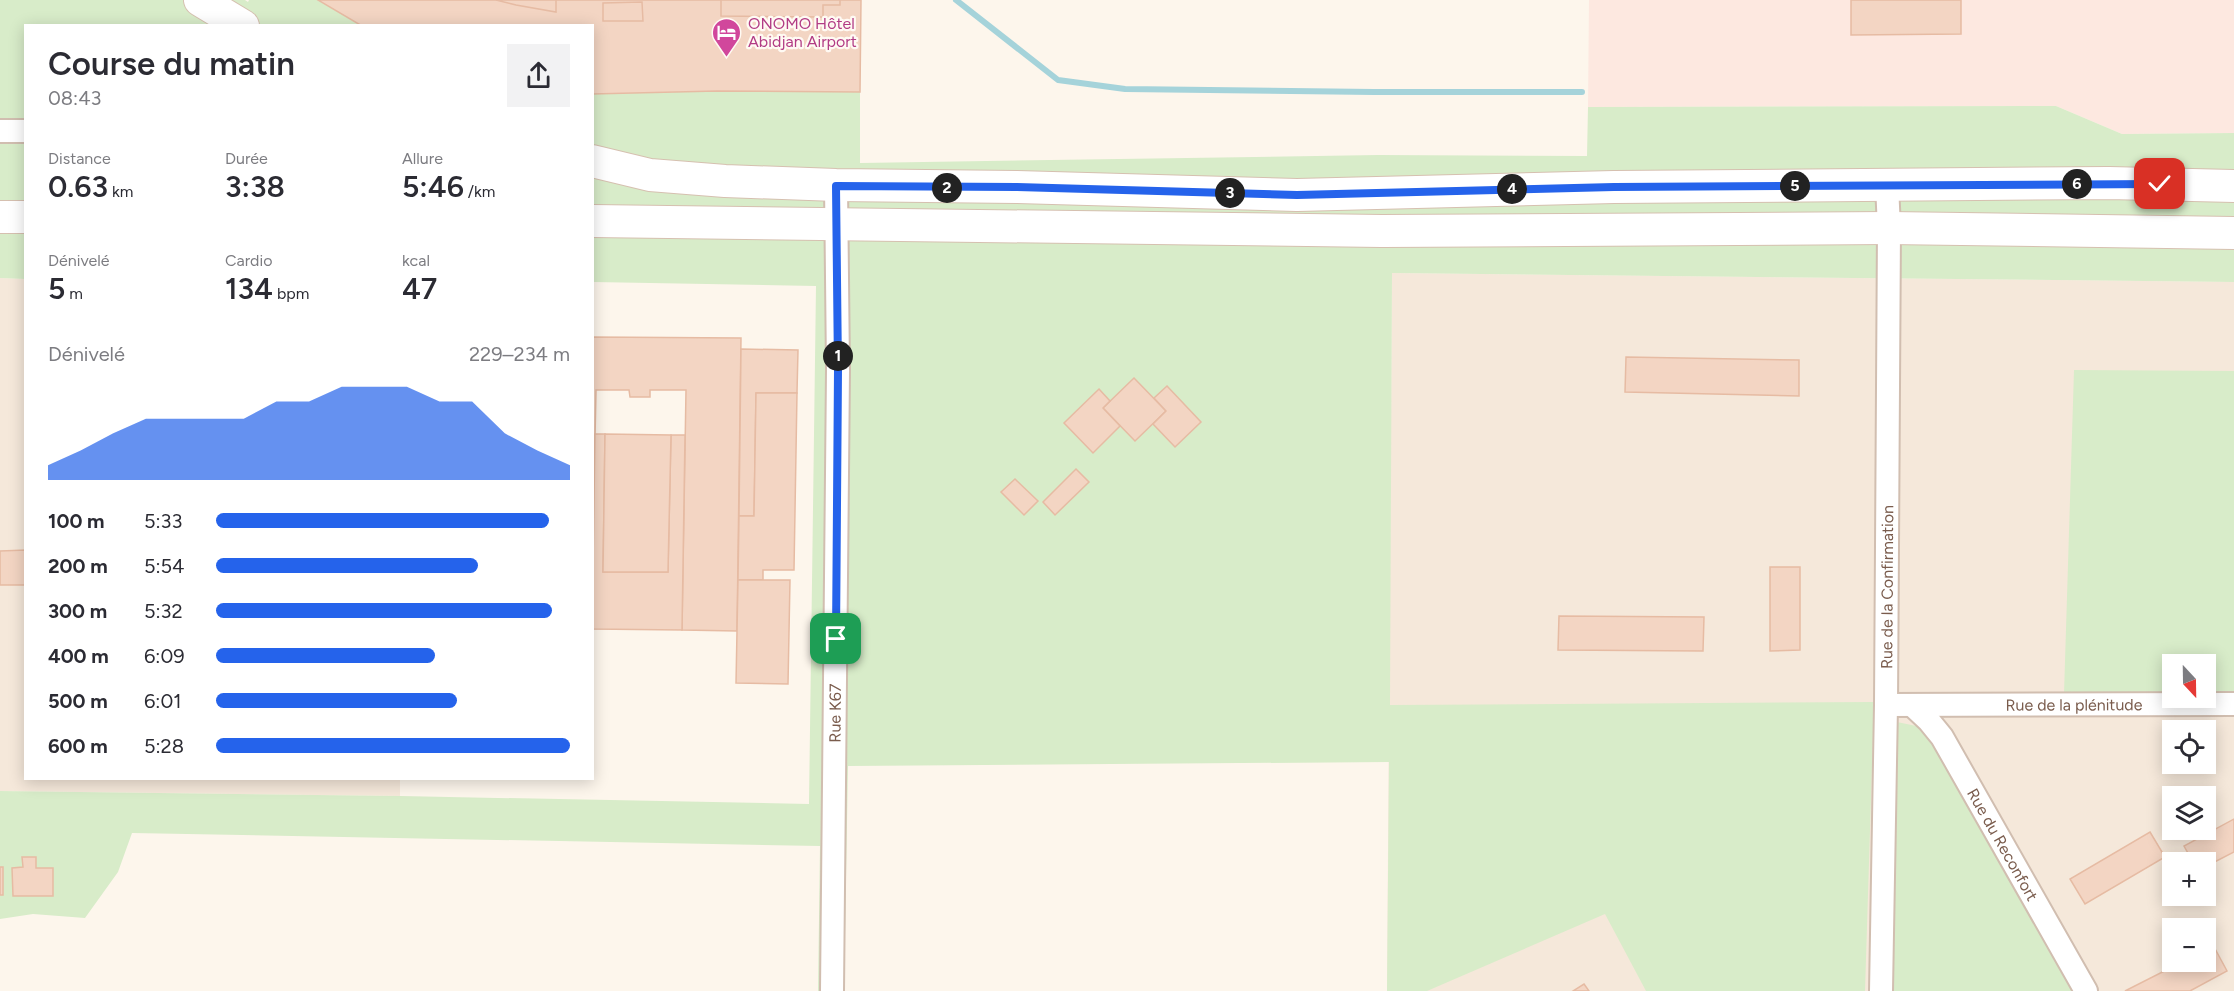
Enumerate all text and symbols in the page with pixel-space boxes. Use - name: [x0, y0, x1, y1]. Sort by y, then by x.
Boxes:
- place label: ONOMO Hôtel Abidjan Airport: [748, 14, 857, 51]
- hotel icon: ONOMO Hôtel Abidjan Airport: [711, 16, 743, 58]
- text: Course du matin: [48, 44, 295, 83]
- button: share: [507, 44, 570, 107]
- text: 08:43: [48, 86, 101, 110]
- text: Distance: [48, 149, 111, 168]
- text: Durée: [225, 149, 268, 168]
- text: Allure: [402, 149, 443, 168]
- pin: [2134, 158, 2185, 209]
- icon: check: [2143, 167, 2176, 200]
- text: 0.63: [48, 168, 108, 205]
- text: 3:38: [225, 168, 285, 205]
- text: 5:46: [402, 168, 464, 205]
- pin: 6: [2062, 169, 2092, 199]
- pin: 5: [1780, 171, 1810, 201]
- pin: 2: [932, 173, 962, 203]
- pin: 4: [1497, 174, 1527, 204]
- text: 6: [2072, 174, 2082, 193]
- text: 5: [1790, 176, 1800, 195]
- text: 2: [942, 178, 952, 197]
- pin: 3: [1215, 178, 1245, 208]
- text: 4: [1507, 179, 1517, 198]
- text: km: [108, 182, 133, 201]
- text: /km: [464, 182, 495, 201]
- text: 3: [1226, 183, 1234, 202]
- text: Dénivelé: [48, 251, 110, 270]
- text: Cardio: [225, 251, 272, 270]
- text: kcal: [402, 251, 430, 270]
- text: 5: [48, 270, 65, 307]
- text: 134: [225, 270, 273, 307]
- text: 47: [402, 270, 437, 307]
- text: m: [65, 284, 83, 303]
- text: bpm: [273, 284, 309, 303]
- pin: 1: [823, 341, 853, 371]
- text: Dénivelé: [48, 342, 125, 366]
- text: 229–234 m: [469, 342, 570, 366]
- text: 1: [835, 346, 841, 365]
- street label: Rue de la Confirmation: [1877, 505, 1897, 669]
- text: 100 m: [48, 509, 105, 533]
- text: 5:33: [144, 509, 182, 533]
- text: 200 m: [48, 554, 108, 578]
- text: 5:54: [144, 554, 184, 578]
- text: 300 m: [48, 599, 107, 623]
- text: 5:32: [144, 599, 183, 623]
- pin: [810, 613, 861, 664]
- icon: arrive: [819, 622, 852, 655]
- text: 400 m: [48, 644, 109, 668]
- text: 6:09: [144, 644, 185, 668]
- north arrow: [2162, 654, 2216, 708]
- map controls: [2162, 654, 2216, 972]
- street label: Rue K67: [825, 683, 844, 743]
- text: 500 m: [48, 689, 108, 713]
- text: 6:01: [144, 689, 181, 713]
- street label: Rue de la plénitude: [2005, 695, 2143, 714]
- button: locate: [2162, 720, 2216, 774]
- text: 600 m: [48, 734, 108, 758]
- text: 5:28: [144, 734, 184, 758]
- street label: Rue du Reconfort: [1963, 785, 2042, 904]
- button: layers: [2162, 786, 2216, 840]
- button: +: [2162, 852, 2216, 906]
- button: −: [2162, 918, 2216, 972]

